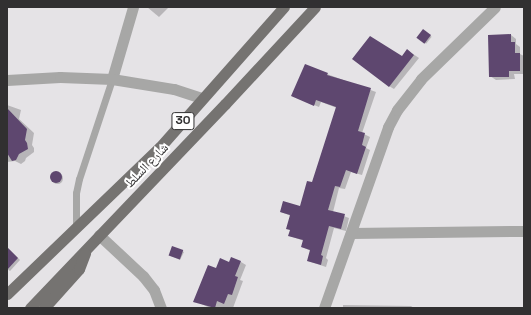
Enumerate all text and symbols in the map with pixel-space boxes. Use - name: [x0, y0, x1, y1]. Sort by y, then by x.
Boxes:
- road number: 30: [171, 111, 195, 131]
- street label: شارع السلط: [122, 141, 172, 191]

